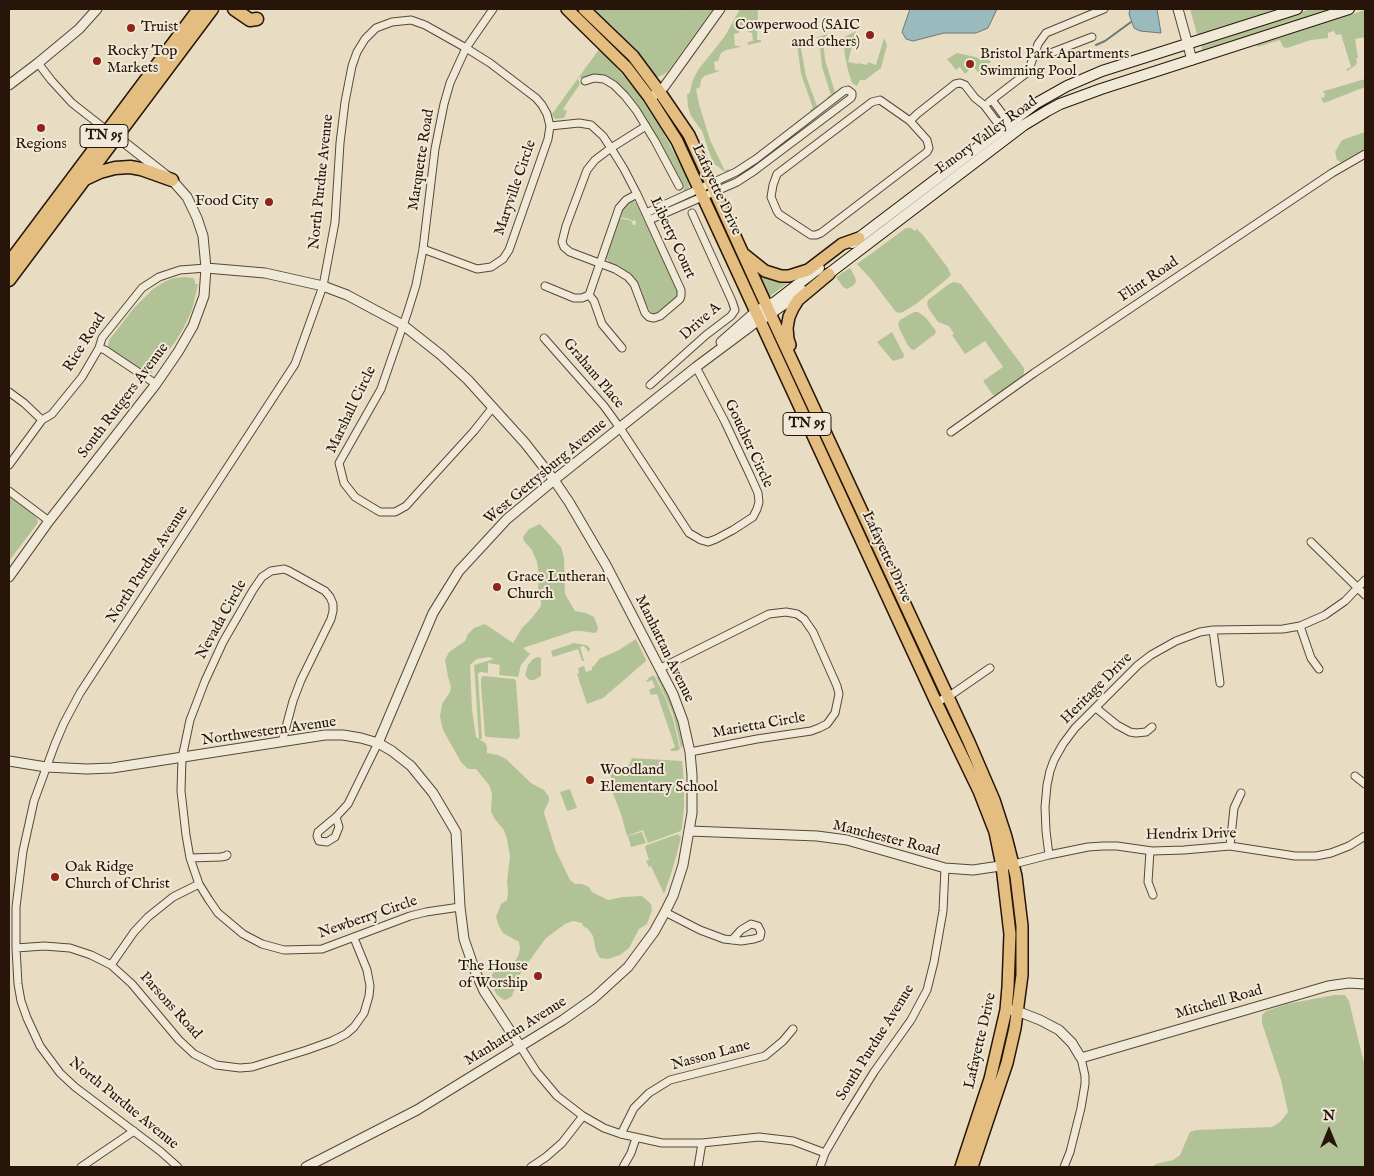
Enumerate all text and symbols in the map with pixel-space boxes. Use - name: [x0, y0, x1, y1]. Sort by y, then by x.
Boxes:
- place label: Cowperwood (SAIC and others): [735, 17, 860, 52]
- place label: Truist: [141, 19, 178, 37]
- marker: Truist: [125, 22, 137, 34]
- marker: Cowperwood (SAIC and others): [864, 29, 876, 41]
- place label: Rocky Top Markets: [107, 43, 177, 78]
- place label: Bristol Park Apartments Swimming Pool: [980, 46, 1129, 81]
- marker: Rocky Top Markets: [91, 55, 103, 67]
- marker: Bristol Park Apartments Swimming Pool: [964, 58, 976, 70]
- street label: Emory Valley Road: [933, 93, 1041, 179]
- street label: Marquette Road: [405, 108, 439, 212]
- street label: North Purdue Avenue: [306, 113, 338, 251]
- marker: Regions: [35, 122, 47, 134]
- road number: TN 95: [80, 124, 128, 148]
- place label: Regions: [15, 136, 67, 154]
- street label: Maryville Circle: [491, 138, 541, 238]
- street label: Lafayette Drive: [687, 142, 745, 238]
- place label: Food City: [195, 193, 259, 211]
- street label: Liberty Court: [645, 194, 699, 282]
- marker: Food City: [263, 196, 275, 208]
- street label: Flint Road: [1116, 254, 1182, 306]
- street label: Drive A: [677, 299, 725, 345]
- street label: Rice Road: [60, 310, 110, 376]
- street label: Graham Place: [559, 335, 627, 413]
- street label: South Rutgers Avenue: [75, 340, 173, 462]
- street label: Marshall Circle: [323, 363, 381, 457]
- street label: Goucher Circle: [720, 397, 776, 491]
- road number: TN 95: [783, 412, 831, 436]
- street label: West Gettysburg Avenue: [481, 415, 611, 529]
- street label: North Purdue Avenue: [103, 503, 193, 627]
- street label: Lafayette Drive: [857, 509, 915, 605]
- place label: Grace Lutheran Church: [507, 569, 606, 604]
- street label: Nevada Circle: [193, 577, 251, 663]
- marker: Grace Lutheran Church: [491, 581, 503, 593]
- street label: Manhattan Avenue: [630, 593, 698, 705]
- street label: Heritage Drive: [1057, 649, 1137, 729]
- street label: Marietta Circle: [711, 709, 807, 743]
- street label: Northwestern Avenue: [201, 714, 337, 750]
- place label: Woodland Elementary School: [600, 762, 718, 797]
- marker: Woodland Elementary School: [584, 774, 596, 786]
- street label: Manchester Road: [831, 817, 941, 861]
- street label: Hendrix Drive: [1146, 825, 1236, 845]
- place label: Oak Ridge Church of Christ: [65, 859, 170, 894]
- marker: Oak Ridge Church of Christ: [49, 871, 61, 883]
- street label: Newberry Circle: [316, 893, 420, 943]
- place label: The House of Worship: [458, 958, 528, 993]
- street label: Parsons Road: [135, 969, 205, 1043]
- marker: The House of Worship: [532, 970, 544, 982]
- street label: South Purdue Avenue: [833, 982, 919, 1104]
- street label: Mitchell Road: [1173, 982, 1265, 1024]
- street label: Lafayette Drive: [961, 991, 1001, 1091]
- street label: Manhattan Avenue: [462, 993, 570, 1071]
- street label: Nasson Lane: [670, 1037, 752, 1075]
- street label: North Purdue Avenue: [64, 1054, 182, 1154]
- north arrow: [1304, 1106, 1354, 1156]
- text: N: [1323, 1107, 1335, 1125]

